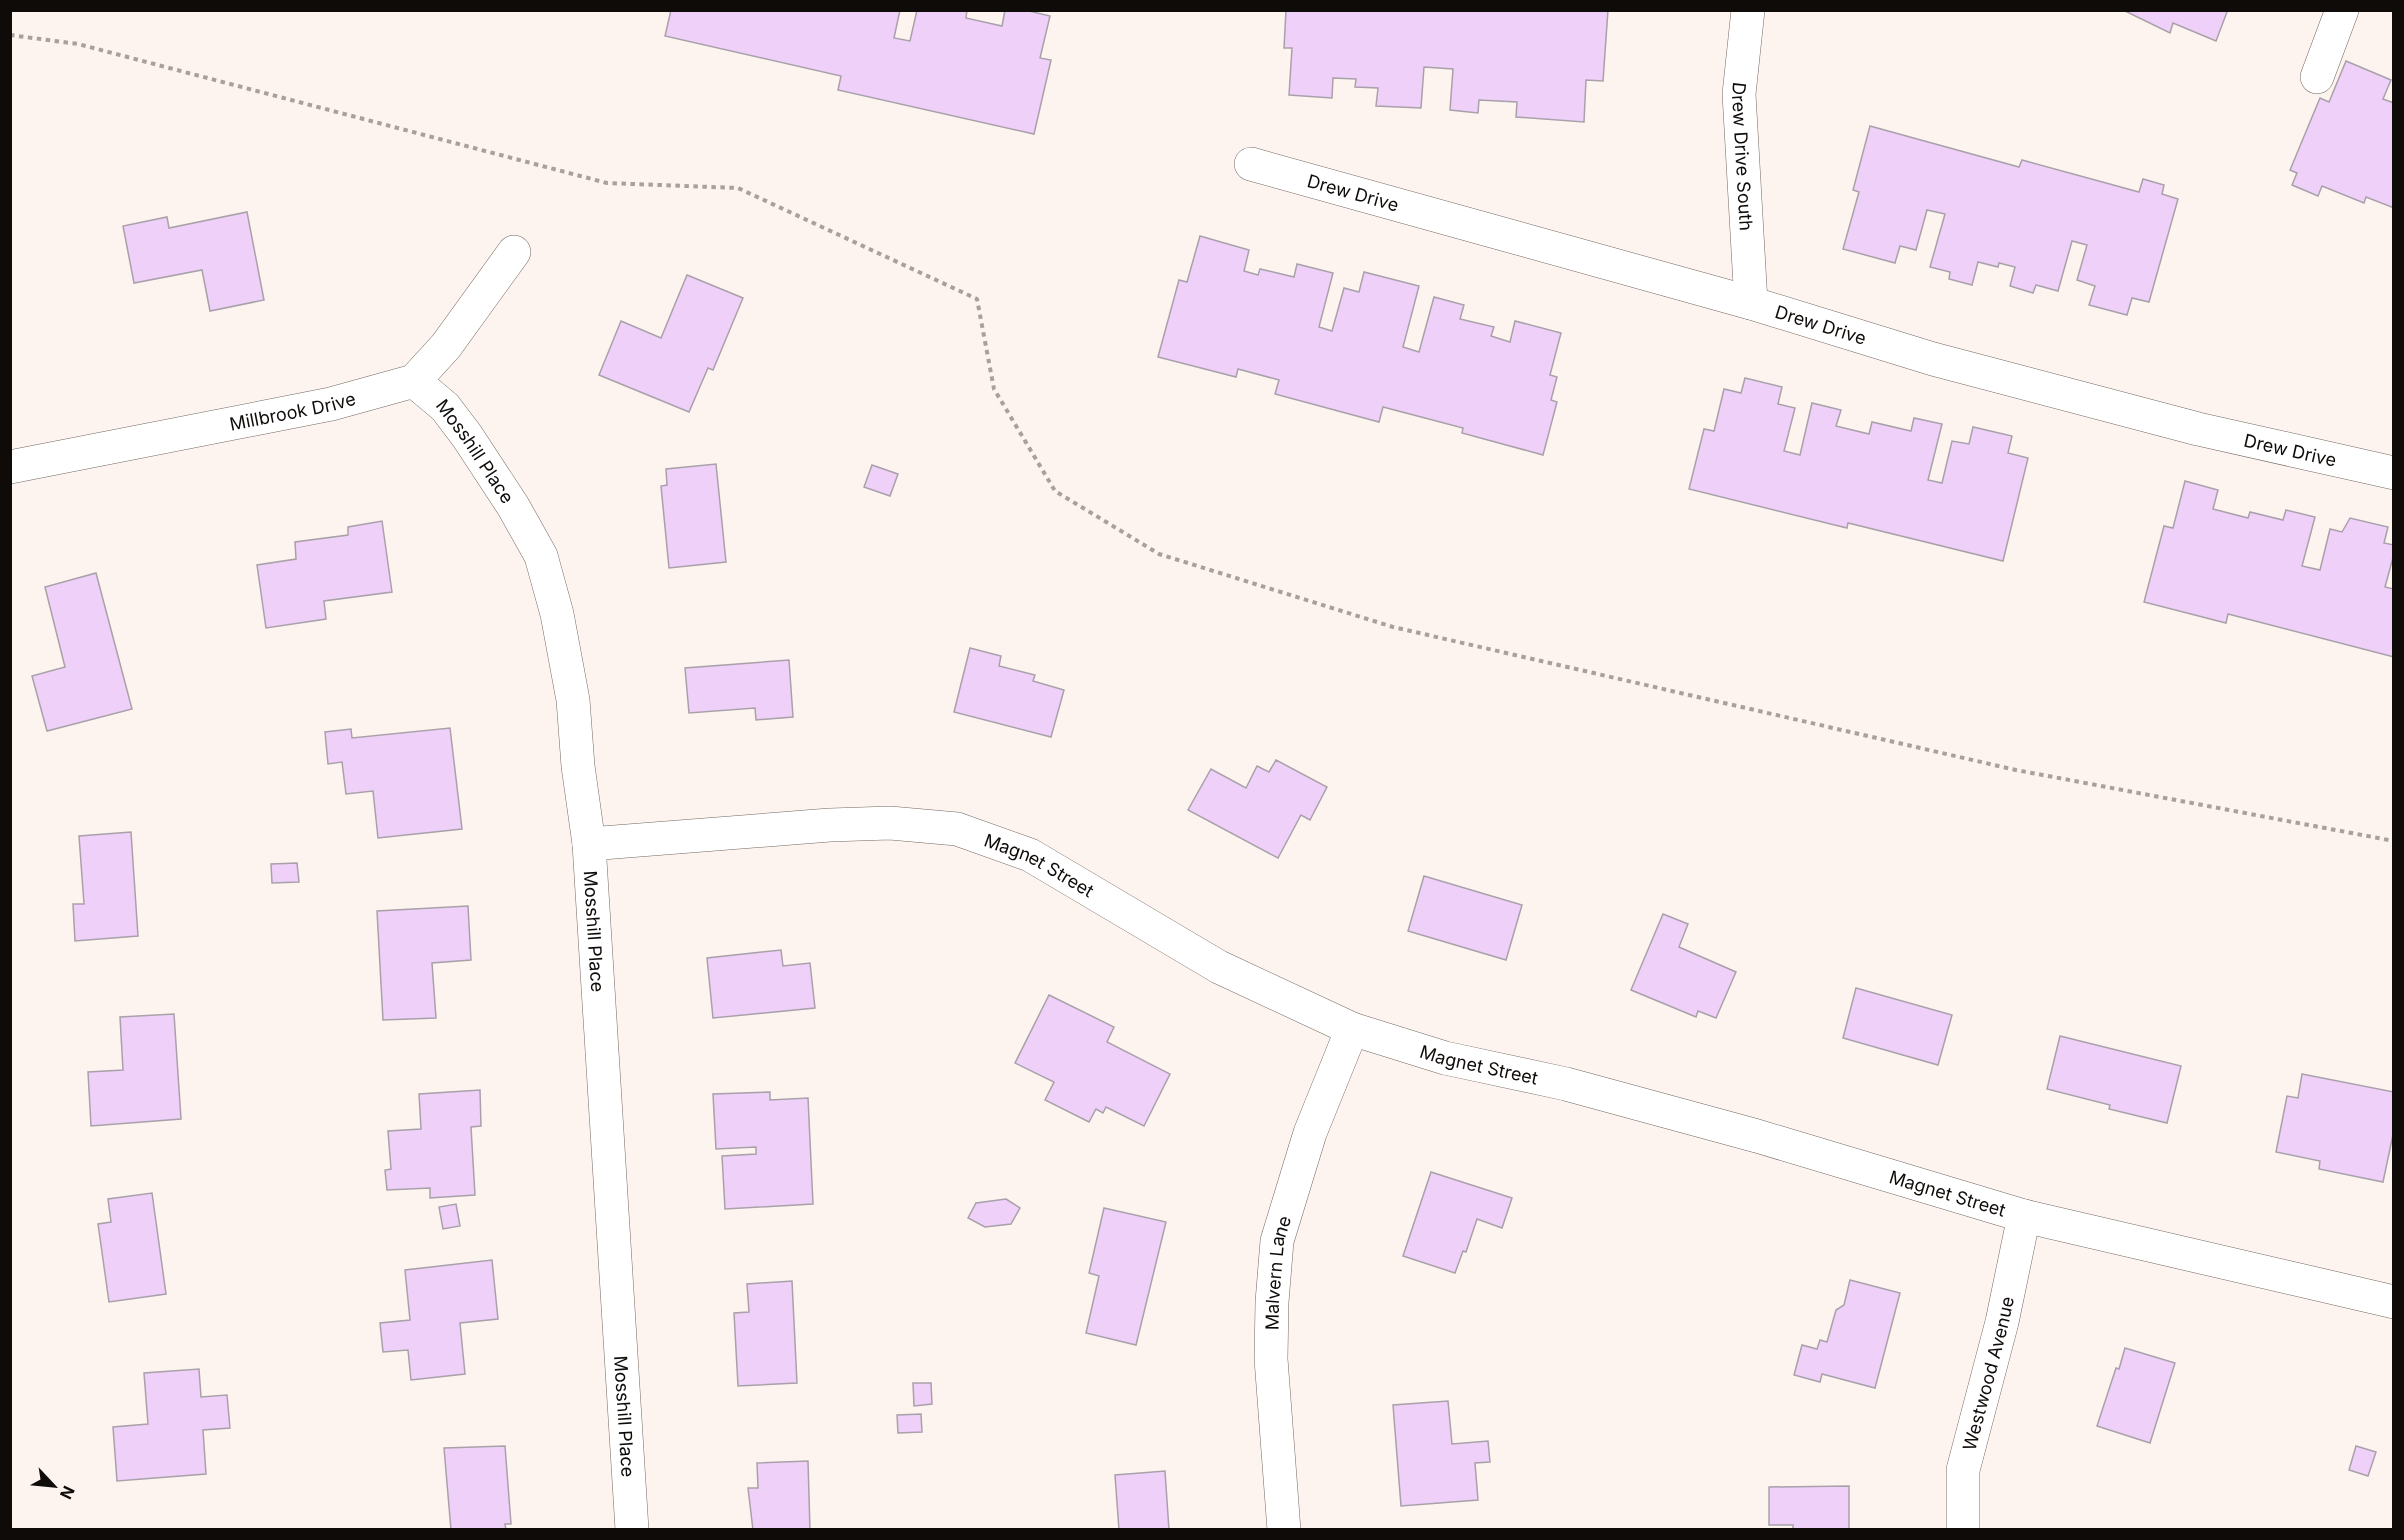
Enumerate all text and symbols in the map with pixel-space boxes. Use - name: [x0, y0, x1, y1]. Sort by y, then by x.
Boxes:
- street label: Drew Drive South: [1728, 81, 1757, 231]
- street label: Drew Drive: [1305, 170, 1401, 215]
- street label: Drew Drive: [1773, 301, 1869, 348]
- street label: Millbrook Drive: [228, 387, 358, 434]
- street label: Mosshill Place: [432, 395, 519, 507]
- street label: Drew Drive: [2242, 429, 2338, 470]
- street label: Magnet Street: [982, 829, 1098, 901]
- street label: Mosshill Place: [580, 870, 609, 993]
- street label: Magnet Street: [1417, 1040, 1540, 1088]
- street label: Magnet Street: [1887, 1166, 2008, 1220]
- street label: Malvern Lane: [1261, 1213, 1295, 1330]
- street label: Westwood Avenue: [1958, 1294, 2018, 1453]
- street label: Mosshill Place: [611, 1355, 639, 1478]
- north arrow: [24, 1456, 84, 1516]
- text: N: [56, 1483, 79, 1502]

